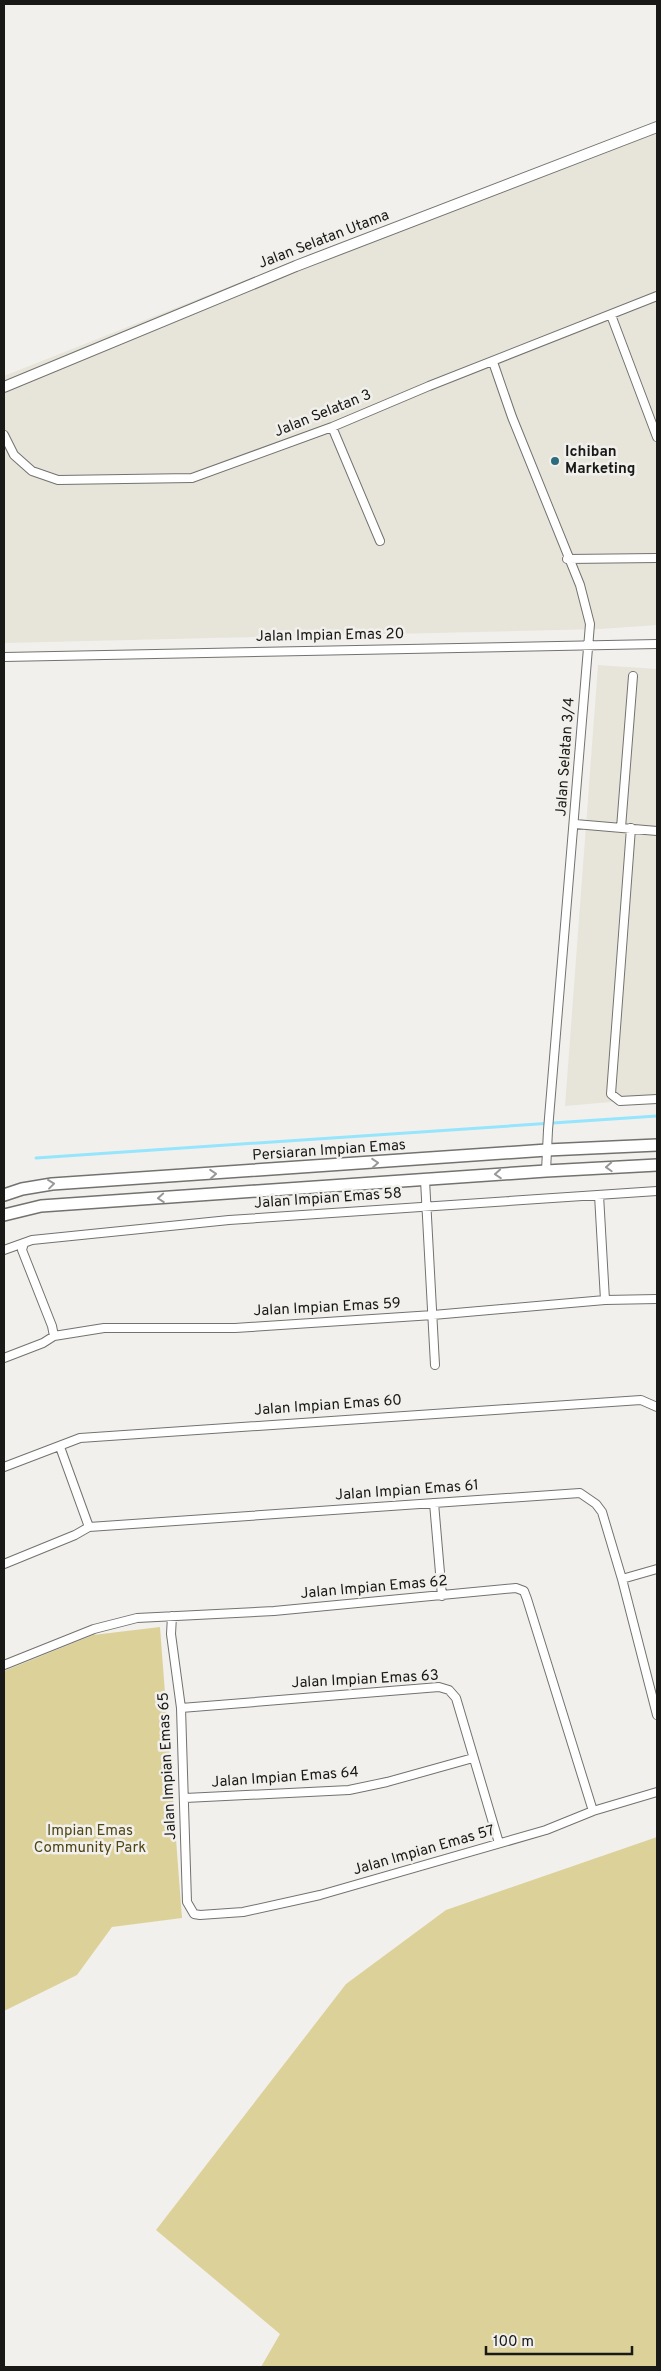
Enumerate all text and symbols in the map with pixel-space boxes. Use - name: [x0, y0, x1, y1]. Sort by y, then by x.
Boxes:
- street label: Jalan Selatan Utama: [256, 206, 392, 274]
- street label: Jalan Selatan 3: [272, 386, 374, 442]
- place label: Ichiban Marketing: [565, 443, 636, 479]
- marker: Ichiban Marketing: [549, 455, 561, 467]
- street label: Jalan Impian Emas 20: [256, 625, 404, 647]
- street label: Jalan Selatan 3/4: [552, 697, 580, 817]
- street label: Persiaran Impian Emas: [252, 1136, 406, 1166]
- one-way arrow: [372, 1157, 380, 1168]
- one-way arrow: [604, 1162, 612, 1173]
- one-way arrow: [210, 1168, 218, 1179]
- one-way arrow: [494, 1169, 502, 1180]
- one-way arrow: [48, 1179, 56, 1190]
- street label: Jalan Impian Emas 58: [253, 1184, 403, 1214]
- one-way arrow: [157, 1192, 165, 1203]
- street label: Jalan Impian Emas 59: [253, 1295, 401, 1321]
- street label: Jalan Impian Emas 60: [253, 1391, 403, 1421]
- street label: Jalan Impian Emas 61: [334, 1476, 480, 1506]
- street label: Jalan Impian Emas 62: [300, 1572, 448, 1604]
- street label: Jalan Impian Emas 63: [291, 1667, 439, 1693]
- street label: Jalan Impian Emas 65: [155, 1692, 181, 1840]
- street label: Jalan Impian Emas 64: [211, 1763, 359, 1793]
- park label: Impian Emas Community Park: [34, 1822, 146, 1858]
- street label: Jalan Impian Emas 57: [351, 1822, 497, 1880]
- scale bar: [486, 2324, 632, 2356]
- text: 100 m: [493, 2333, 534, 2352]

